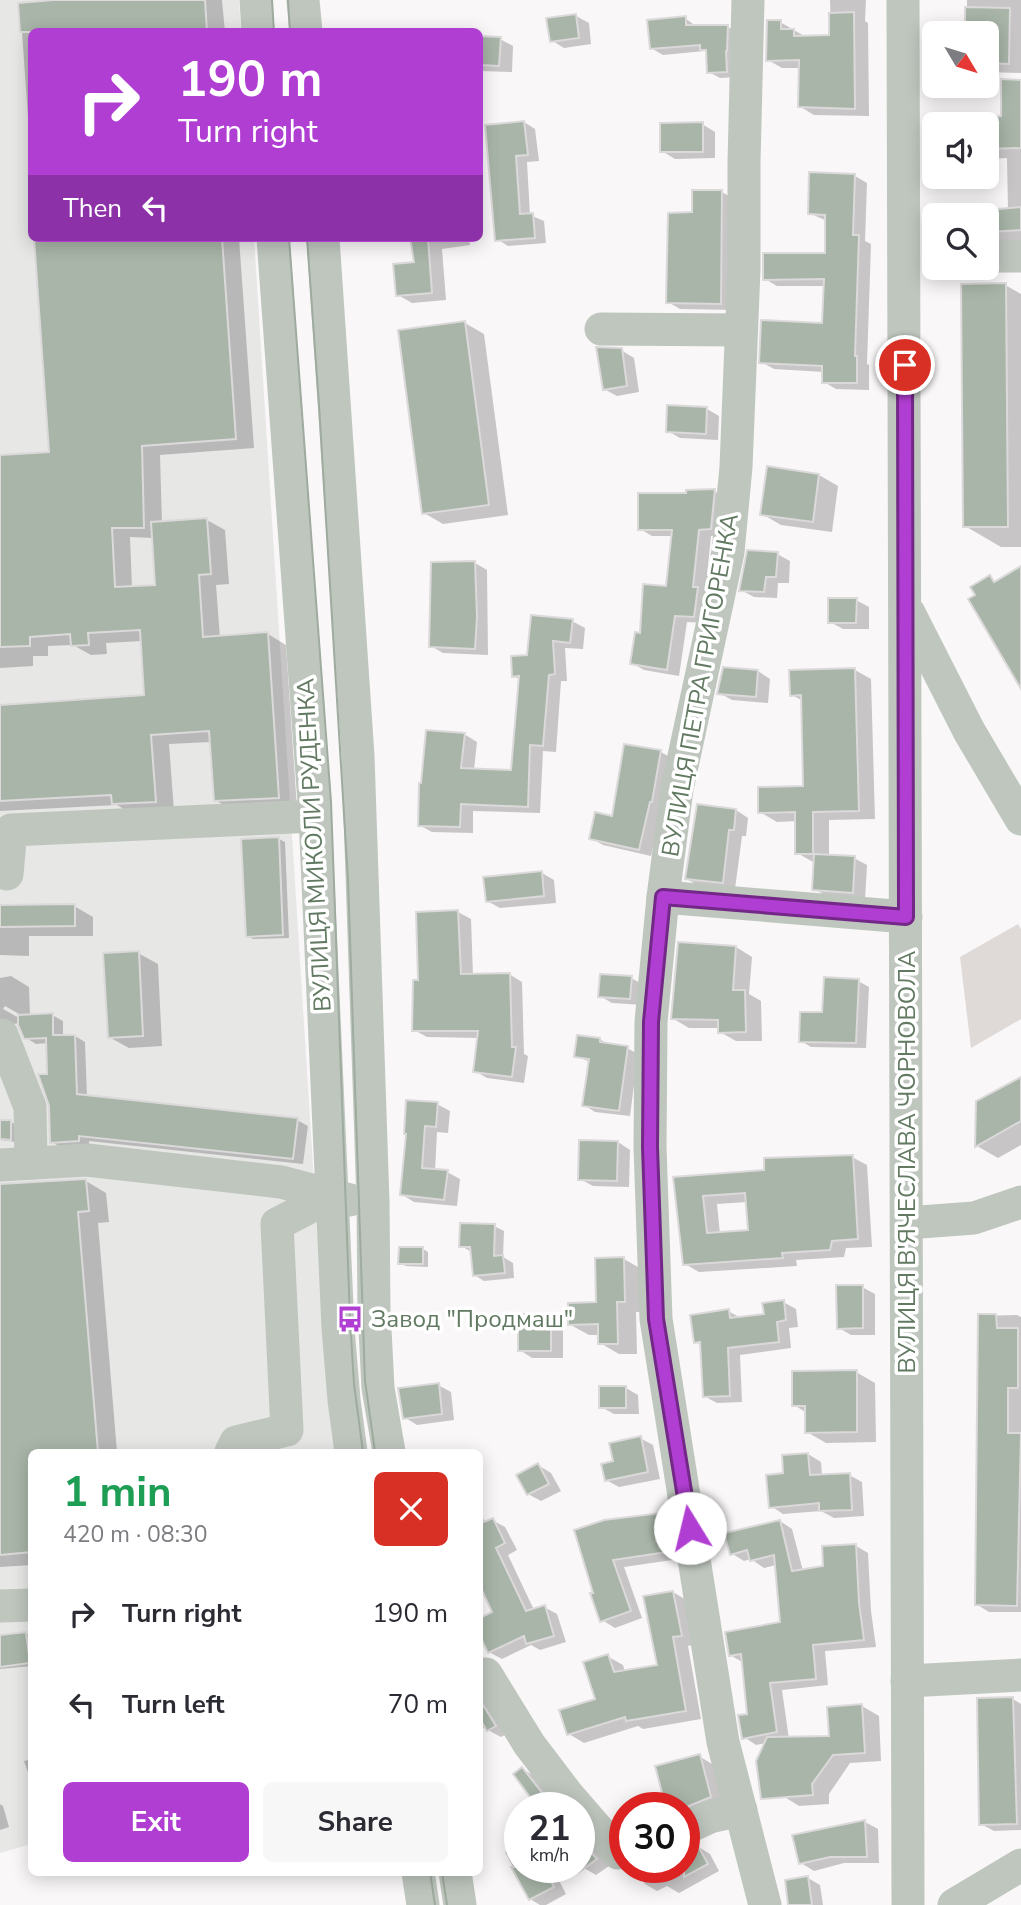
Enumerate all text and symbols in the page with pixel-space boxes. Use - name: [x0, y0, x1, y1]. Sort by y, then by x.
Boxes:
- north arrow: [922, 21, 999, 98]
- map controls: [922, 21, 999, 280]
- text: 190 m: [178, 46, 322, 113]
- icon: right: [63, 56, 154, 147]
- text: Turn right: [178, 110, 318, 153]
- button: sound: [922, 112, 999, 189]
- icon: left: [136, 189, 174, 227]
- text: Then: [63, 191, 122, 226]
- button: search: [922, 203, 999, 280]
- pin: [875, 335, 935, 395]
- icon: arrive: [886, 346, 924, 384]
- street label: ВУЛИЦЯ ПЕТРА ГРИГОРЕНКА: [654, 510, 746, 859]
- street label: ВУЛИЦЯ МИКОЛИ РУДЕНКА: [289, 677, 339, 1013]
- street label: ВУЛИЦЯ В'ЯЧЕСЛАВА ЧОРНОВОЛА: [891, 950, 923, 1373]
- place label: Завод "Продмаш": [371, 1303, 573, 1335]
- bus stop icon: Завод "Продмаш": [335, 1304, 365, 1334]
- text: 1 min: [63, 1464, 172, 1521]
- button: close: [374, 1472, 448, 1546]
- position arrow: [653, 1491, 727, 1565]
- text: 420 m · 08:30: [63, 1519, 208, 1550]
- icon: right: [63, 1595, 101, 1633]
- text: Turn right: [122, 1596, 241, 1631]
- text: 190 m: [372, 1596, 448, 1631]
- icon: left: [63, 1686, 101, 1724]
- text: Turn left: [122, 1687, 225, 1722]
- text: 70 m: [388, 1687, 448, 1722]
- button: Exit: [63, 1782, 249, 1862]
- button: Share: [263, 1782, 448, 1862]
- speed limit sign: 30: [609, 1792, 700, 1883]
- text: 21: [528, 1805, 571, 1852]
- text: km/h: [530, 1843, 569, 1867]

